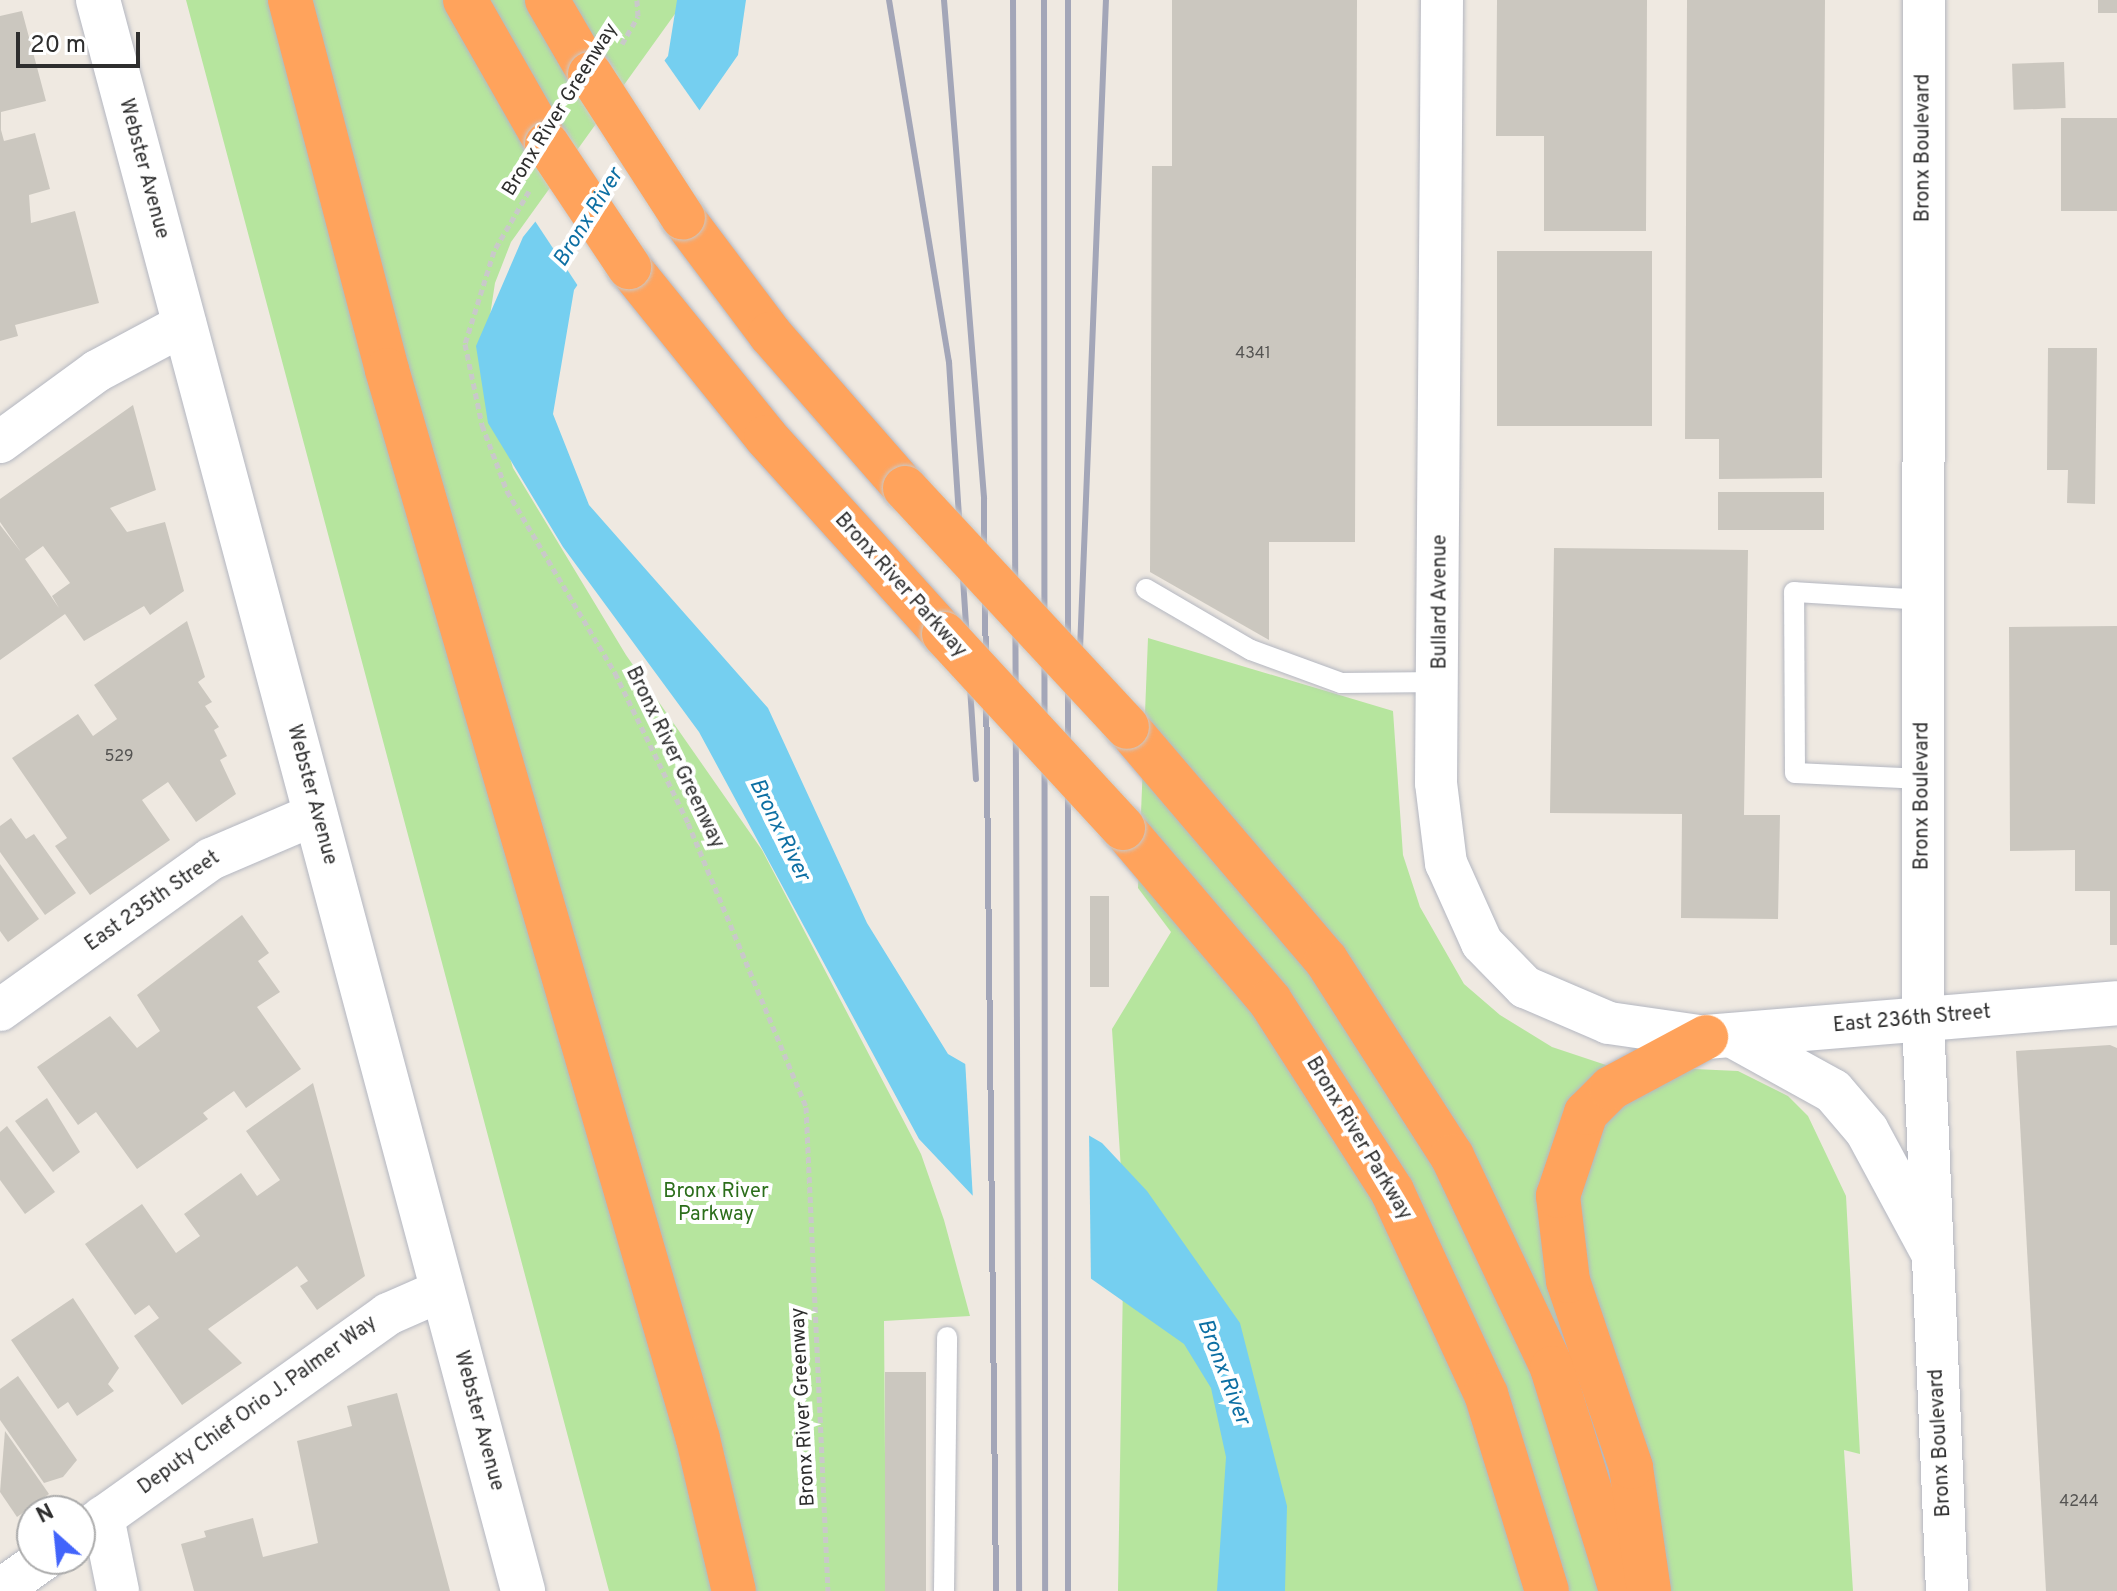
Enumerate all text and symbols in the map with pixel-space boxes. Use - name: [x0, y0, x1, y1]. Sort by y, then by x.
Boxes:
- scale bar: [20, 16, 144, 66]
- street label: Bronx River Greenway: [498, 19, 624, 201]
- text: 20 m: [30, 31, 86, 61]
- street label: Bronx Boulevard: [1912, 74, 1936, 222]
- street label: Webster Avenue: [113, 96, 173, 242]
- water label: Bronx River: [548, 164, 630, 272]
- house number: 4341: [1235, 344, 1271, 364]
- street label: Bronx River Parkway: [829, 509, 971, 663]
- street label: Bullard Avenue: [1429, 534, 1453, 670]
- street label: Bronx River Greenway: [620, 663, 728, 853]
- street label: Webster Avenue: [281, 722, 341, 868]
- street label: Bronx Boulevard: [1911, 722, 1935, 870]
- house number: 529: [104, 747, 134, 767]
- water label: Bronx River: [743, 774, 815, 886]
- street label: East 235th Street: [81, 847, 225, 957]
- street label: East 236th Street: [1832, 1001, 1992, 1039]
- street label: Bronx River Parkway: [1300, 1053, 1416, 1225]
- park label: Bronx River Parkway: [663, 1181, 769, 1228]
- street label: Bronx River Greenway: [787, 1307, 821, 1507]
- street label: Deputy Chief Orio J. Palmer Way: [134, 1311, 382, 1501]
- water label: Bronx River: [1191, 1315, 1255, 1429]
- street label: Webster Avenue: [448, 1348, 508, 1494]
- street label: Bronx Boulevard: [1925, 1368, 1957, 1518]
- house number: 4244: [2059, 1492, 2099, 1512]
- north arrow: [16, 1495, 96, 1575]
- text: N: [33, 1499, 59, 1531]

